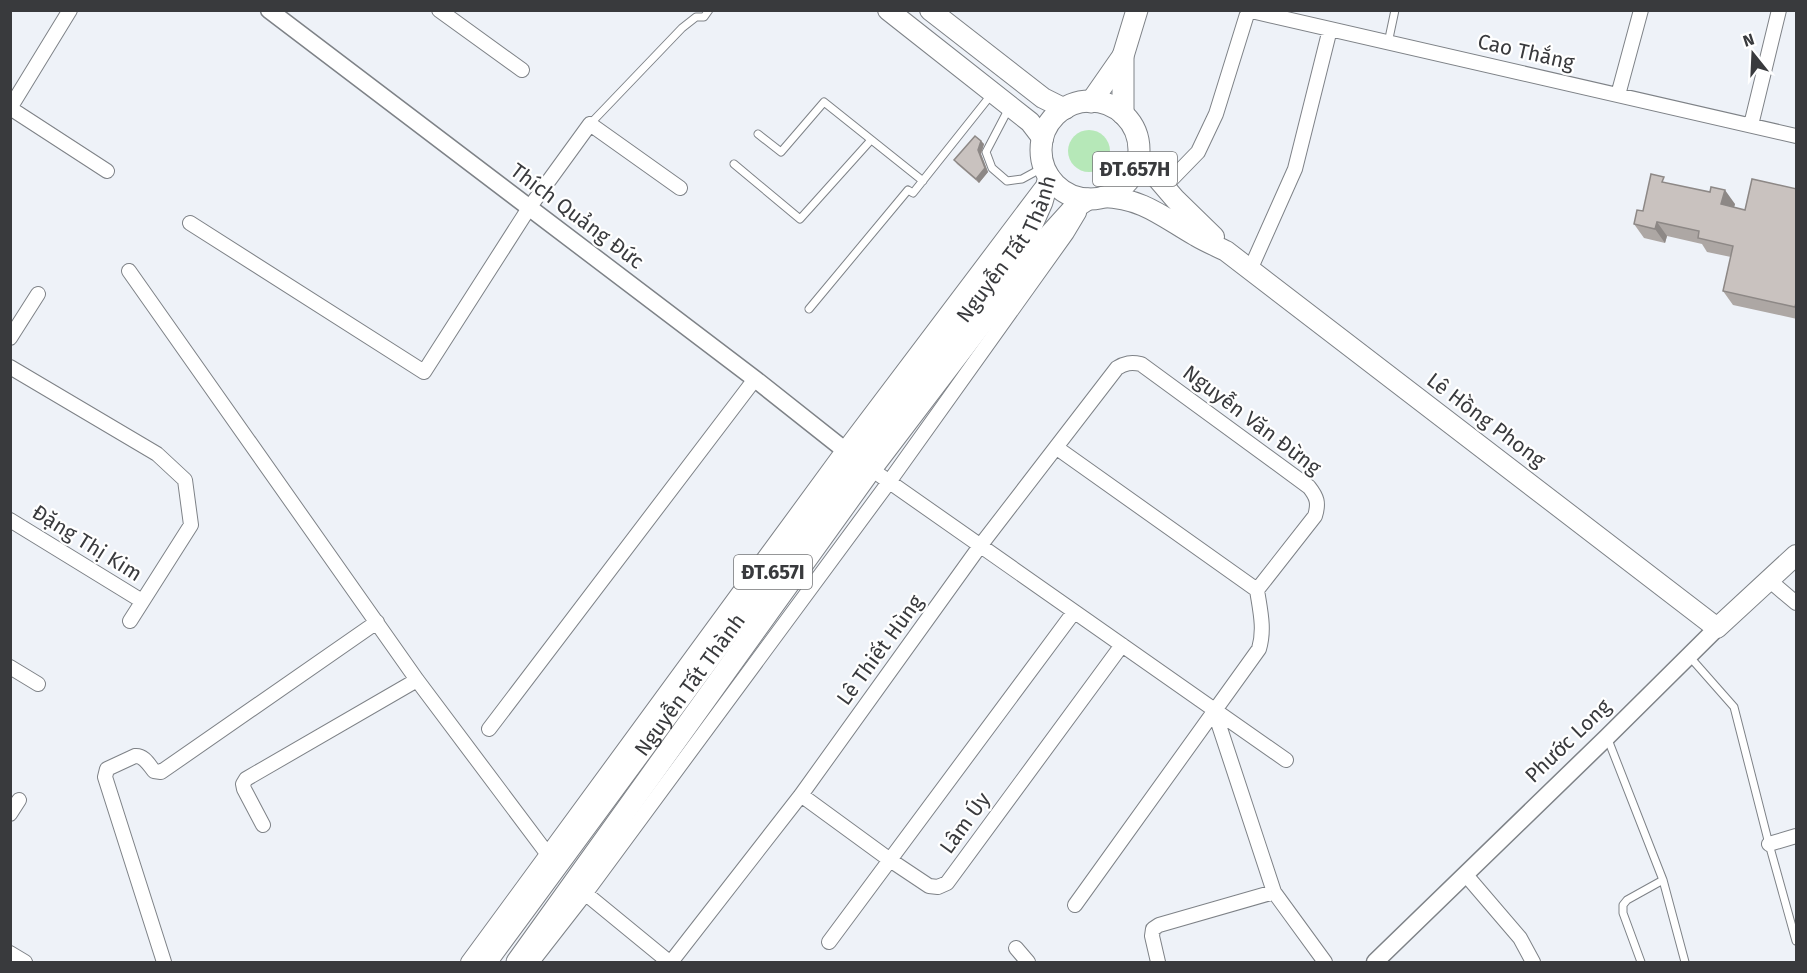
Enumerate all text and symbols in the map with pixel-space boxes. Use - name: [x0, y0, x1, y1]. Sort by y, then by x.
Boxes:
- north arrow: [1723, 24, 1783, 84]
- street label: Cao Thắng: [1475, 28, 1577, 76]
- text: N: [1741, 30, 1756, 51]
- road number: ĐT.657H: [1093, 152, 1177, 186]
- street label: Thích Quảng Đức: [505, 157, 649, 275]
- street label: Nguyễn Tất Thành: [951, 173, 1062, 328]
- street label: Nguyễn Văn Đừng: [1178, 359, 1326, 481]
- street label: Lê Hồng Phong: [1422, 367, 1551, 473]
- street label: Đặng Thị Kim: [27, 499, 147, 587]
- road number: ĐT.657I: [734, 555, 812, 589]
- street label: Lê Thiết Hùng: [831, 590, 929, 710]
- street label: Nguyễn Tất Thành: [629, 609, 751, 761]
- street label: Phước Long: [1520, 694, 1616, 788]
- street label: Lâm Úy: [934, 787, 996, 859]

